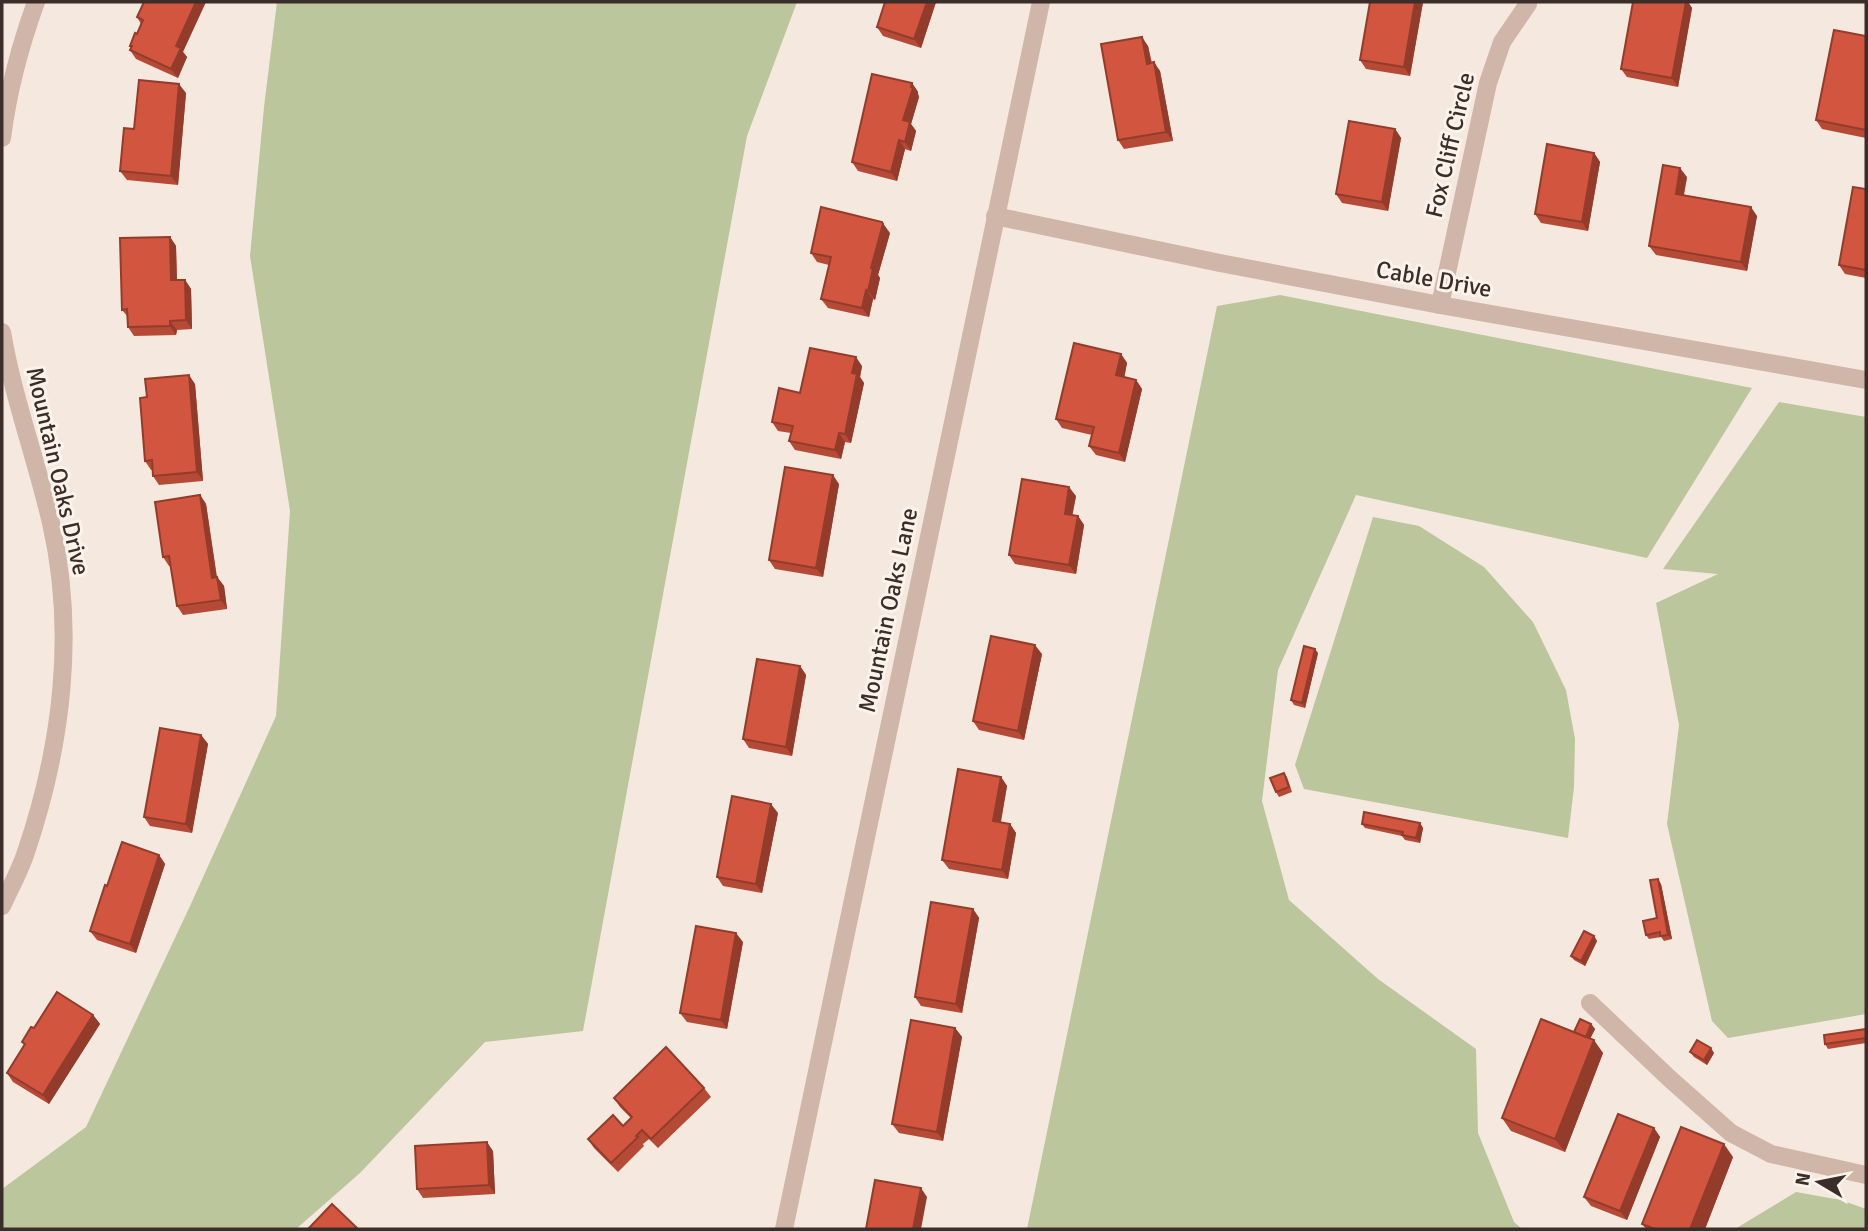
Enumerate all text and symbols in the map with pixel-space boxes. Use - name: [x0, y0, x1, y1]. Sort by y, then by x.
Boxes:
- street label: Fox Cliff Circle: [1419, 69, 1481, 221]
- street label: Cable Drive: [1374, 254, 1494, 304]
- street label: Mountain Oaks Drive: [19, 364, 97, 578]
- street label: Mountain Oaks Lane: [852, 505, 924, 715]
- north arrow: [1784, 1147, 1854, 1217]
- text: N: [1790, 1171, 1816, 1188]

